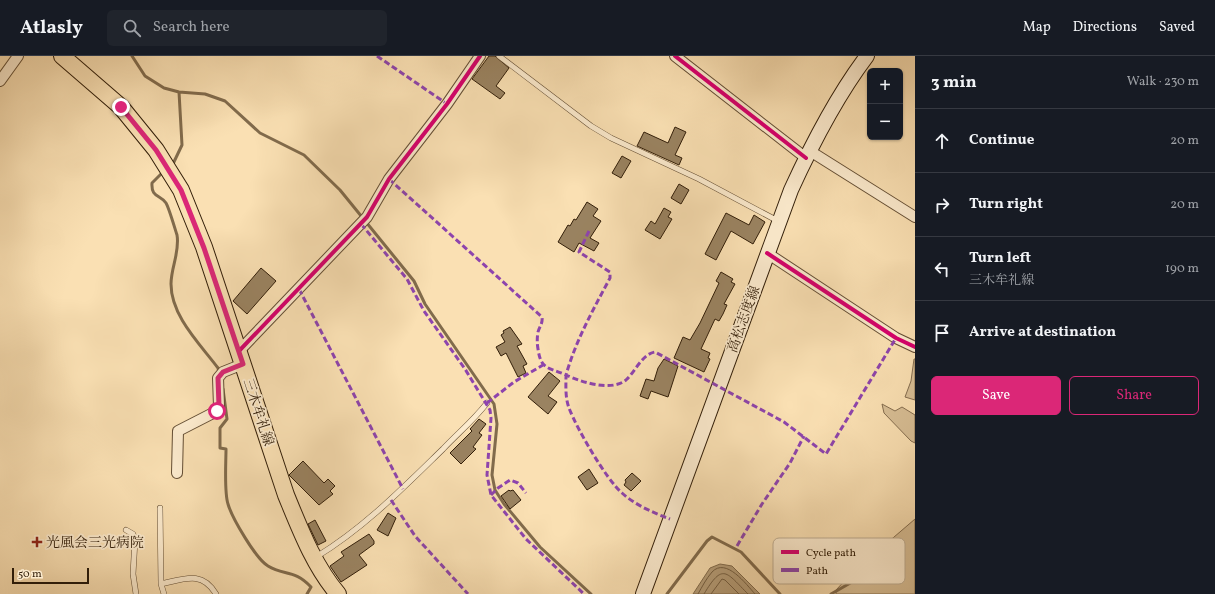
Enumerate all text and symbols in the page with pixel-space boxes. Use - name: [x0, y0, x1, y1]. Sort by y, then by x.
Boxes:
- search box: [107, 10, 387, 46]
- text: Atlasly: [20, 15, 83, 41]
- icon: search: [121, 17, 143, 39]
- text: Search here: [153, 17, 230, 38]
- text: Map: [1023, 18, 1051, 37]
- text: Directions: [1073, 18, 1137, 37]
- text: Saved: [1159, 18, 1195, 37]
- map controls: [867, 68, 903, 140]
- button: +: [867, 68, 903, 104]
- text: 3 min: [931, 71, 977, 94]
- text: Walk · 230 m: [1127, 73, 1199, 91]
- route end: [112, 98, 130, 116]
- button: −: [867, 104, 903, 140]
- icon: ahead: [931, 130, 953, 152]
- text: Continue: [969, 130, 1034, 151]
- text: 20 m: [1170, 132, 1199, 150]
- icon: right: [931, 194, 953, 216]
- text: Turn right: [969, 194, 1043, 215]
- text: 20 m: [1170, 196, 1199, 214]
- text: Turn left: [969, 248, 1031, 269]
- icon: left: [931, 258, 953, 280]
- text: 190 m: [1165, 260, 1199, 278]
- text: 三木牟礼線: [969, 272, 1034, 290]
- street label: 高松志度線: [724, 283, 765, 356]
- icon: arrive: [931, 322, 953, 344]
- text: Arrive at destination: [969, 322, 1116, 343]
- street label: 三木牟礼線: [238, 376, 277, 449]
- button: Save: [931, 376, 1061, 415]
- button: Share: [1069, 376, 1199, 415]
- route start: [208, 402, 226, 420]
- place label: 光風会三光病院: [46, 534, 144, 553]
- marker: 光風会三光病院: [31, 536, 43, 548]
- legend: [773, 538, 905, 584]
- text: Cycle path: [806, 546, 856, 561]
- text: Path: [806, 564, 829, 579]
- scale bar: [12, 566, 89, 585]
- text: 50 m: [18, 567, 42, 582]

